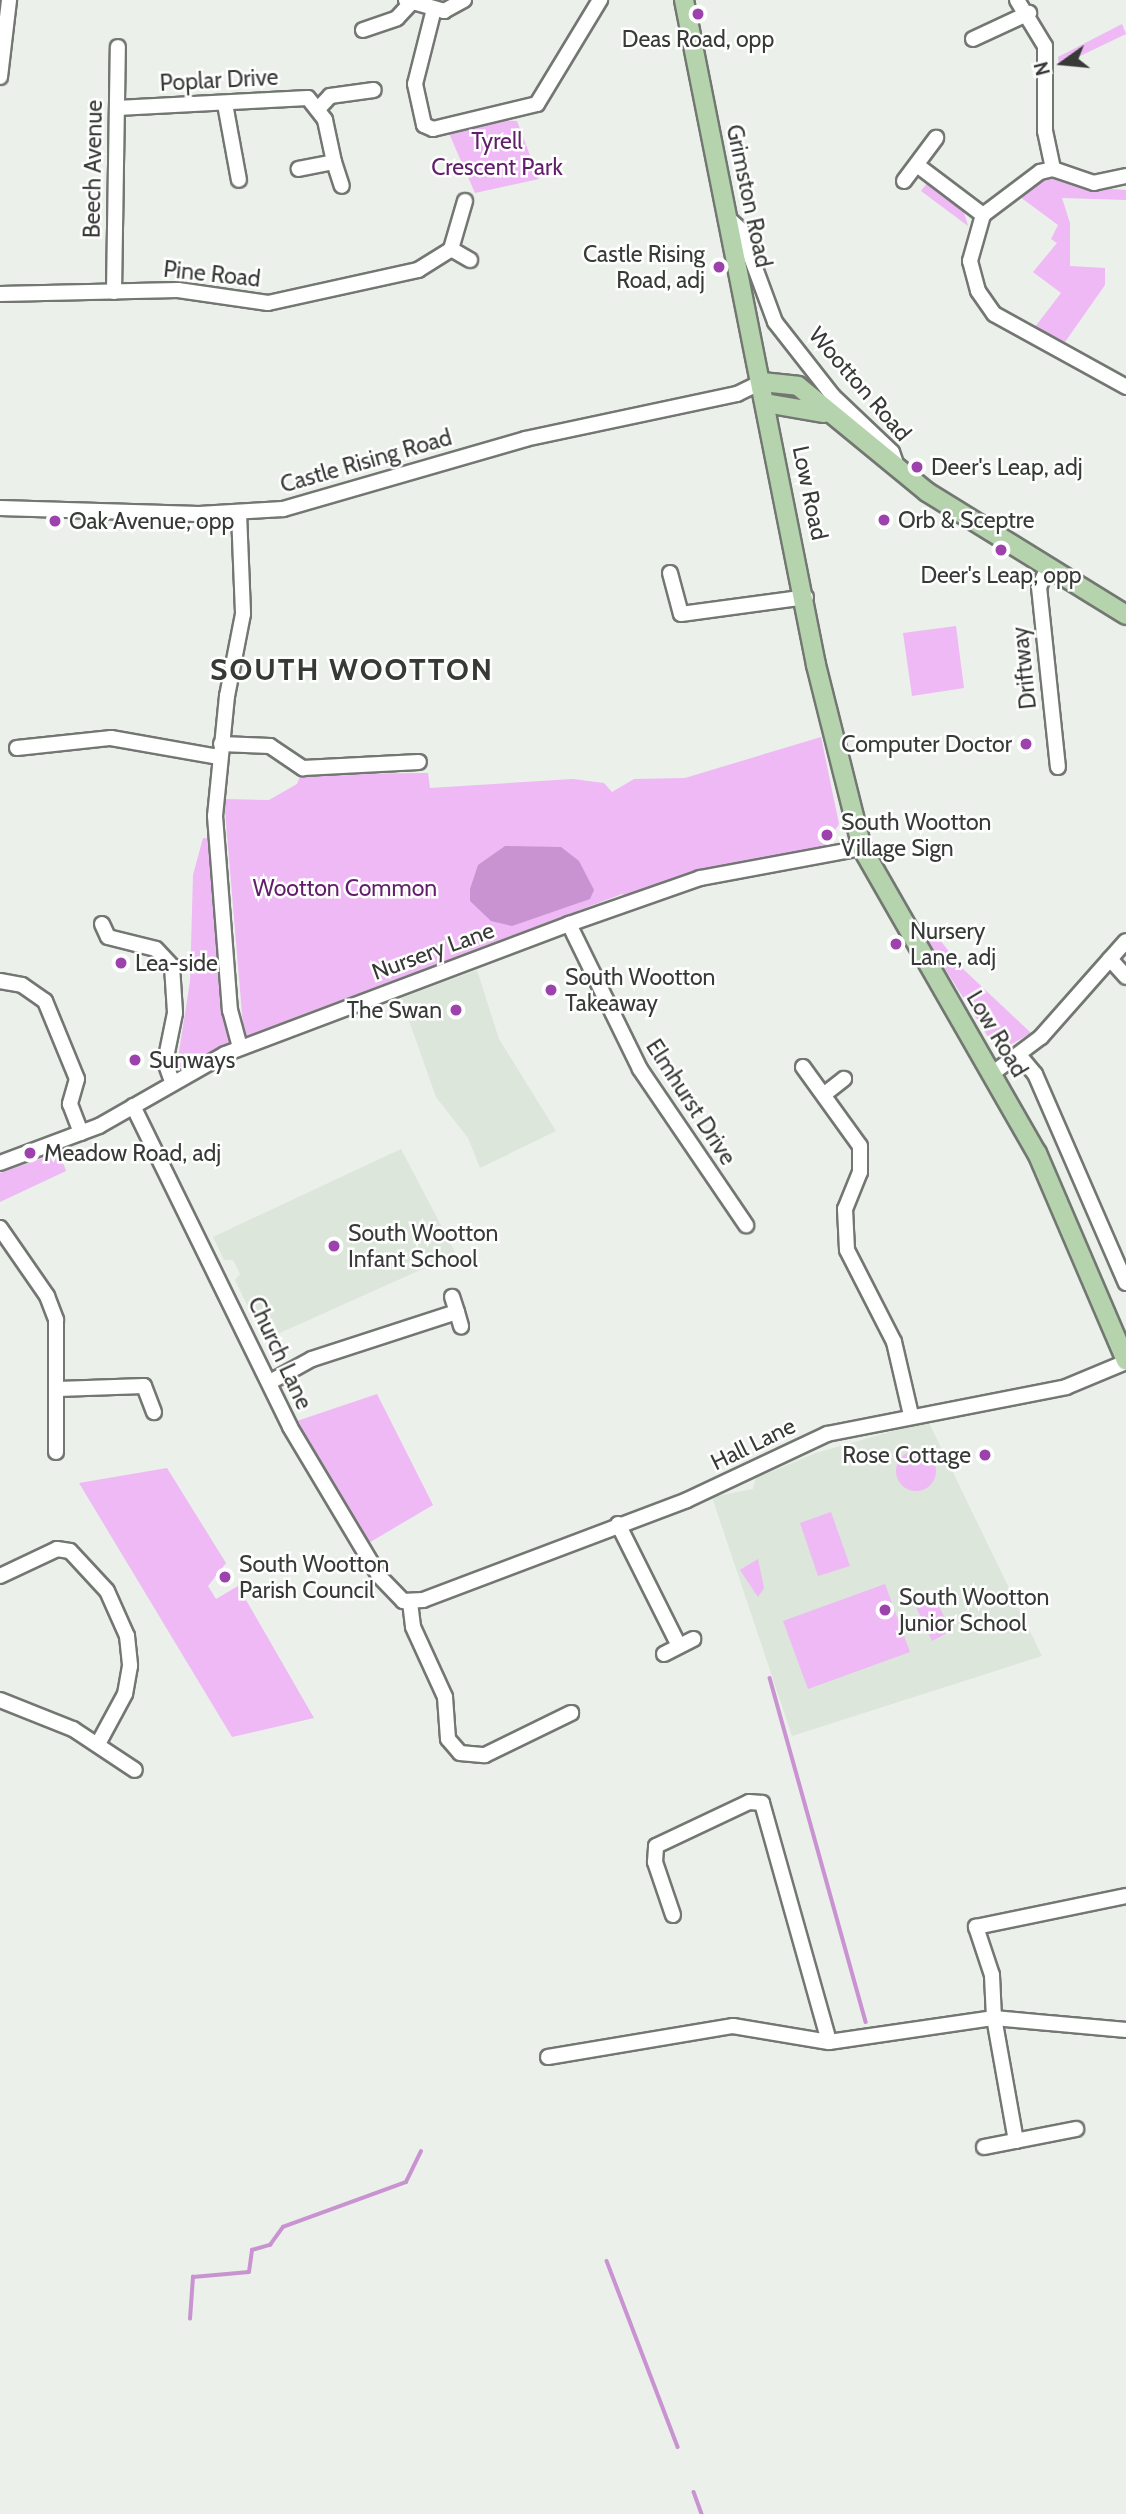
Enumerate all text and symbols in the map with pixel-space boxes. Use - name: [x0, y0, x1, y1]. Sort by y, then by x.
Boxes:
- marker: Deas Road, opp: [690, 6, 706, 22]
- place label: Deas Road, opp: [622, 25, 774, 53]
- north arrow: [1028, 28, 1098, 98]
- text: N: [1029, 59, 1055, 78]
- street label: Poplar Drive: [159, 63, 279, 97]
- street label: Beech Avenue: [78, 100, 108, 238]
- street label: Grimston Road: [720, 122, 778, 270]
- park label: Tyrell Crescent Park: [431, 127, 563, 181]
- place label: Castle Rising Road, adj: [583, 240, 705, 294]
- street label: Pine Road: [162, 255, 262, 293]
- marker: Castle Rising Road, adj: [711, 259, 727, 275]
- street label: Wootton Road: [803, 321, 917, 447]
- street label: Castle Rising Road: [277, 423, 455, 499]
- street label: Low Road: [787, 443, 833, 543]
- place label: Deer's Leap, adj: [931, 453, 1083, 481]
- marker: Deer's Leap, adj: [909, 459, 925, 475]
- place label: Orb & Sceptre: [898, 506, 1035, 534]
- place label: Oak Avenue, opp: [69, 507, 234, 535]
- marker: Orb & Sceptre: [876, 512, 892, 528]
- marker: Oak Avenue, opp: [47, 513, 63, 529]
- marker: Deer's Leap, opp: [993, 542, 1009, 558]
- place label: Deer's Leap, opp: [920, 561, 1082, 589]
- street label: Driftway: [1006, 625, 1042, 711]
- district label: SOUTH WOOTTON: [212, 652, 492, 688]
- place label: Computer Doctor: [841, 730, 1012, 758]
- marker: Computer Doctor: [1018, 736, 1034, 752]
- place label: South Wootton Village Sign: [841, 808, 991, 862]
- marker: South Wootton Village Sign: [819, 827, 835, 843]
- park label: Wootton Common: [253, 874, 437, 902]
- street label: Nursery Lane: [368, 916, 498, 986]
- place label: Nursery Lane, adj: [910, 917, 996, 971]
- marker: Nursery Lane, adj: [888, 936, 904, 952]
- place label: Lea-side: [135, 949, 218, 977]
- marker: Lea-side: [113, 955, 129, 971]
- place label: South Wootton Takeaway: [565, 963, 715, 1017]
- marker: South Wootton Takeaway: [543, 982, 559, 998]
- street label: Low Road: [961, 986, 1033, 1082]
- place label: The Swan: [347, 996, 442, 1024]
- marker: The Swan: [448, 1002, 464, 1018]
- street label: Elmhurst Drive: [640, 1034, 742, 1170]
- place label: Sunways: [149, 1046, 235, 1074]
- marker: Sunways: [127, 1052, 143, 1068]
- place label: Meadow Road, adj: [44, 1139, 221, 1167]
- marker: Meadow Road, adj: [22, 1145, 38, 1161]
- place label: South Wootton Infant School: [348, 1219, 498, 1273]
- marker: South Wootton Infant School: [326, 1238, 342, 1254]
- street label: Church Lane: [242, 1292, 318, 1414]
- street label: Hall Lane: [706, 1412, 800, 1476]
- place label: Rose Cottage: [842, 1441, 971, 1469]
- marker: Rose Cottage: [977, 1447, 993, 1463]
- place label: South Wootton Parish Council: [239, 1550, 389, 1604]
- marker: South Wootton Parish Council: [217, 1569, 233, 1585]
- place label: South Wootton Junior School: [899, 1583, 1049, 1637]
- marker: South Wootton Junior School: [877, 1602, 893, 1618]

